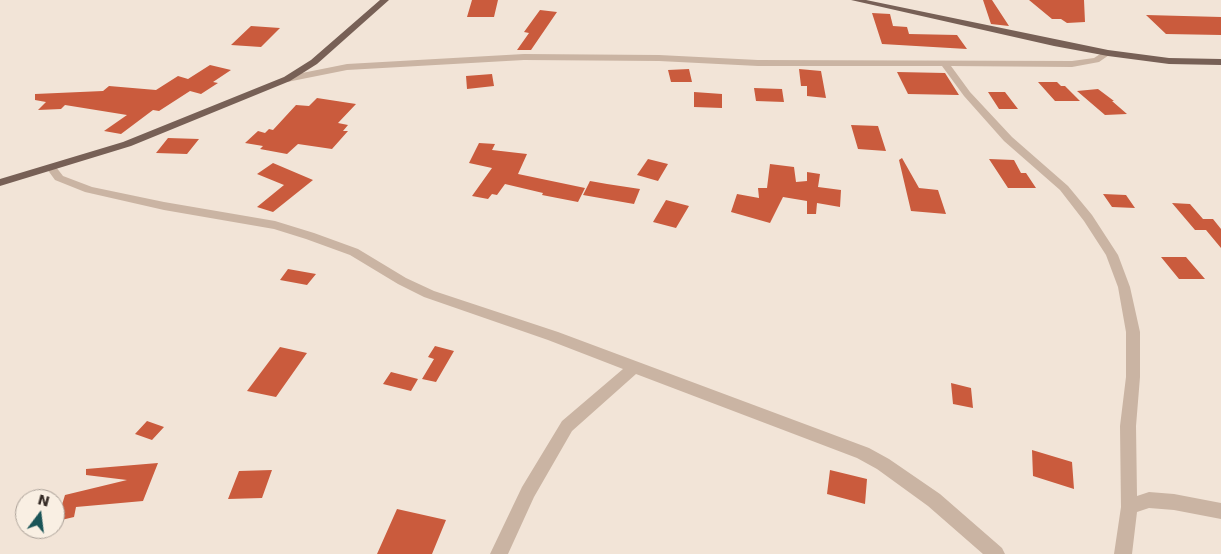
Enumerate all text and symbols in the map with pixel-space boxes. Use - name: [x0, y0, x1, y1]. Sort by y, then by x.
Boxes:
- north arrow: [15, 489, 65, 539]
- text: N: [36, 491, 51, 510]

